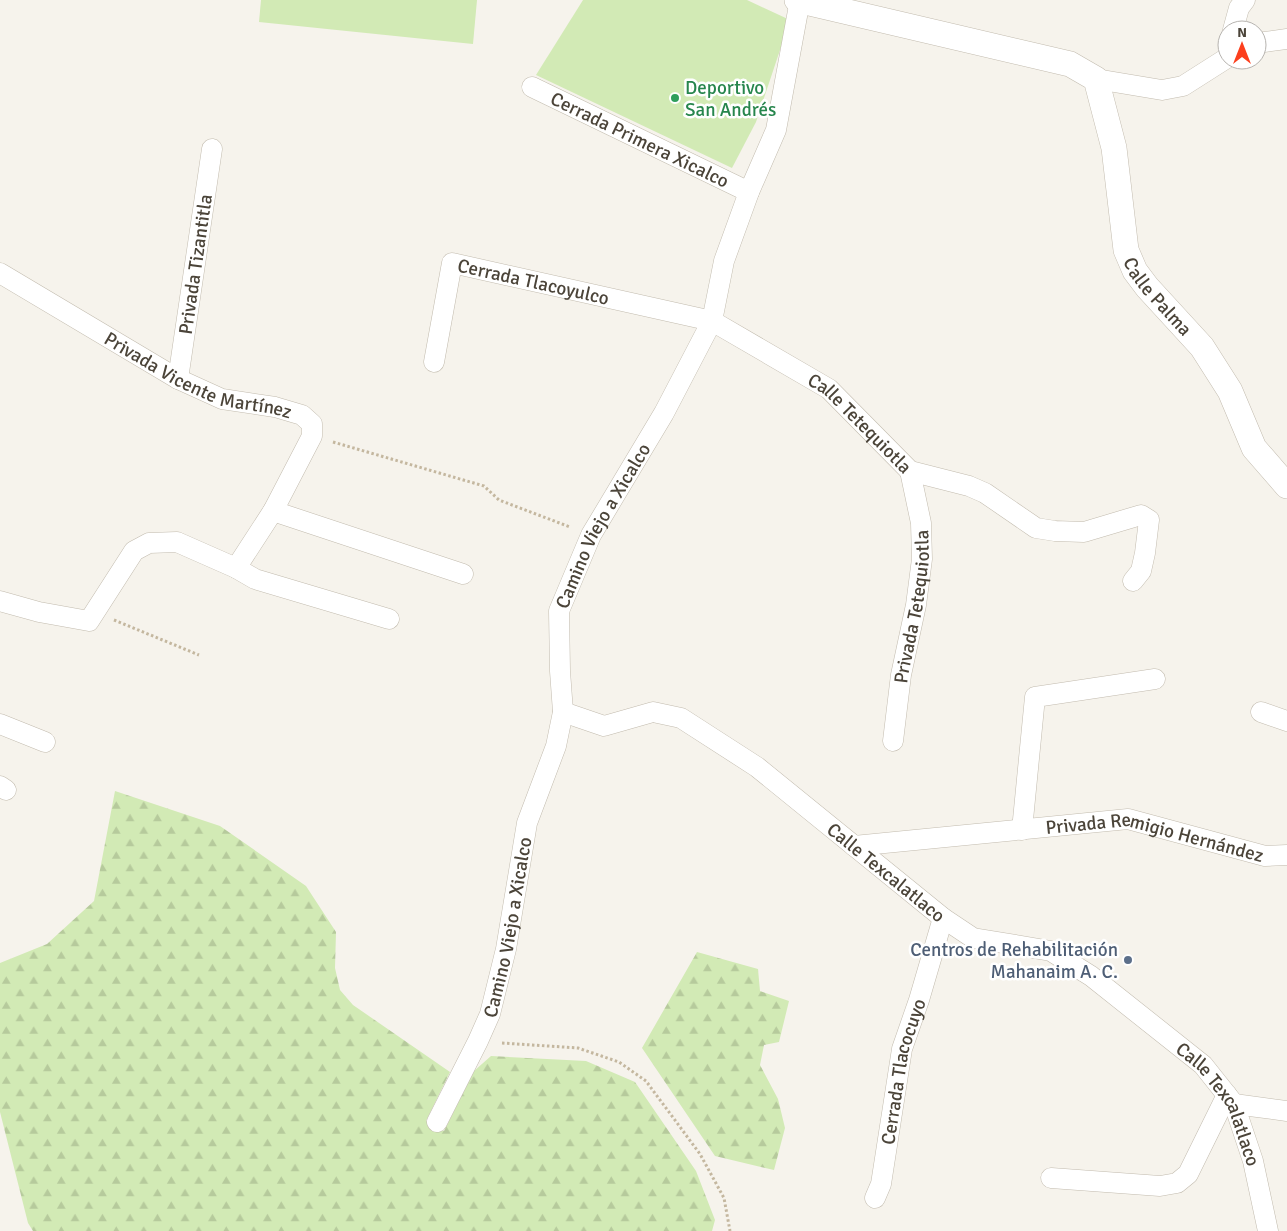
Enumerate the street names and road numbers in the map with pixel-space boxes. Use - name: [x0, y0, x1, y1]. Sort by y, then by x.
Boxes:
- street label: Cerrada Primera Xicalco: [546, 87, 733, 194]
- street label: Privada Tizantitla: [174, 193, 218, 336]
- street label: Cerrada Tlacoyulco: [455, 254, 611, 311]
- street label: Calle Palma: [1117, 254, 1197, 341]
- street label: Privada Vicente Martínez: [100, 327, 295, 424]
- street label: Calle Tetequiotla: [803, 368, 917, 479]
- street label: Camino Viejo a Xicalco: [550, 439, 656, 612]
- street label: Privada Tetequiotla: [889, 529, 935, 685]
- street label: Privada Remigio Hernández: [1045, 808, 1266, 868]
- street label: Calle Texcalatlaco: [822, 818, 950, 928]
- street label: Camino Viejo a Xicalco: [479, 835, 538, 1020]
- street label: Cerrada Tlacocuyo: [876, 995, 932, 1146]
- street label: Calle Texcalatlaco: [1171, 1037, 1265, 1169]

